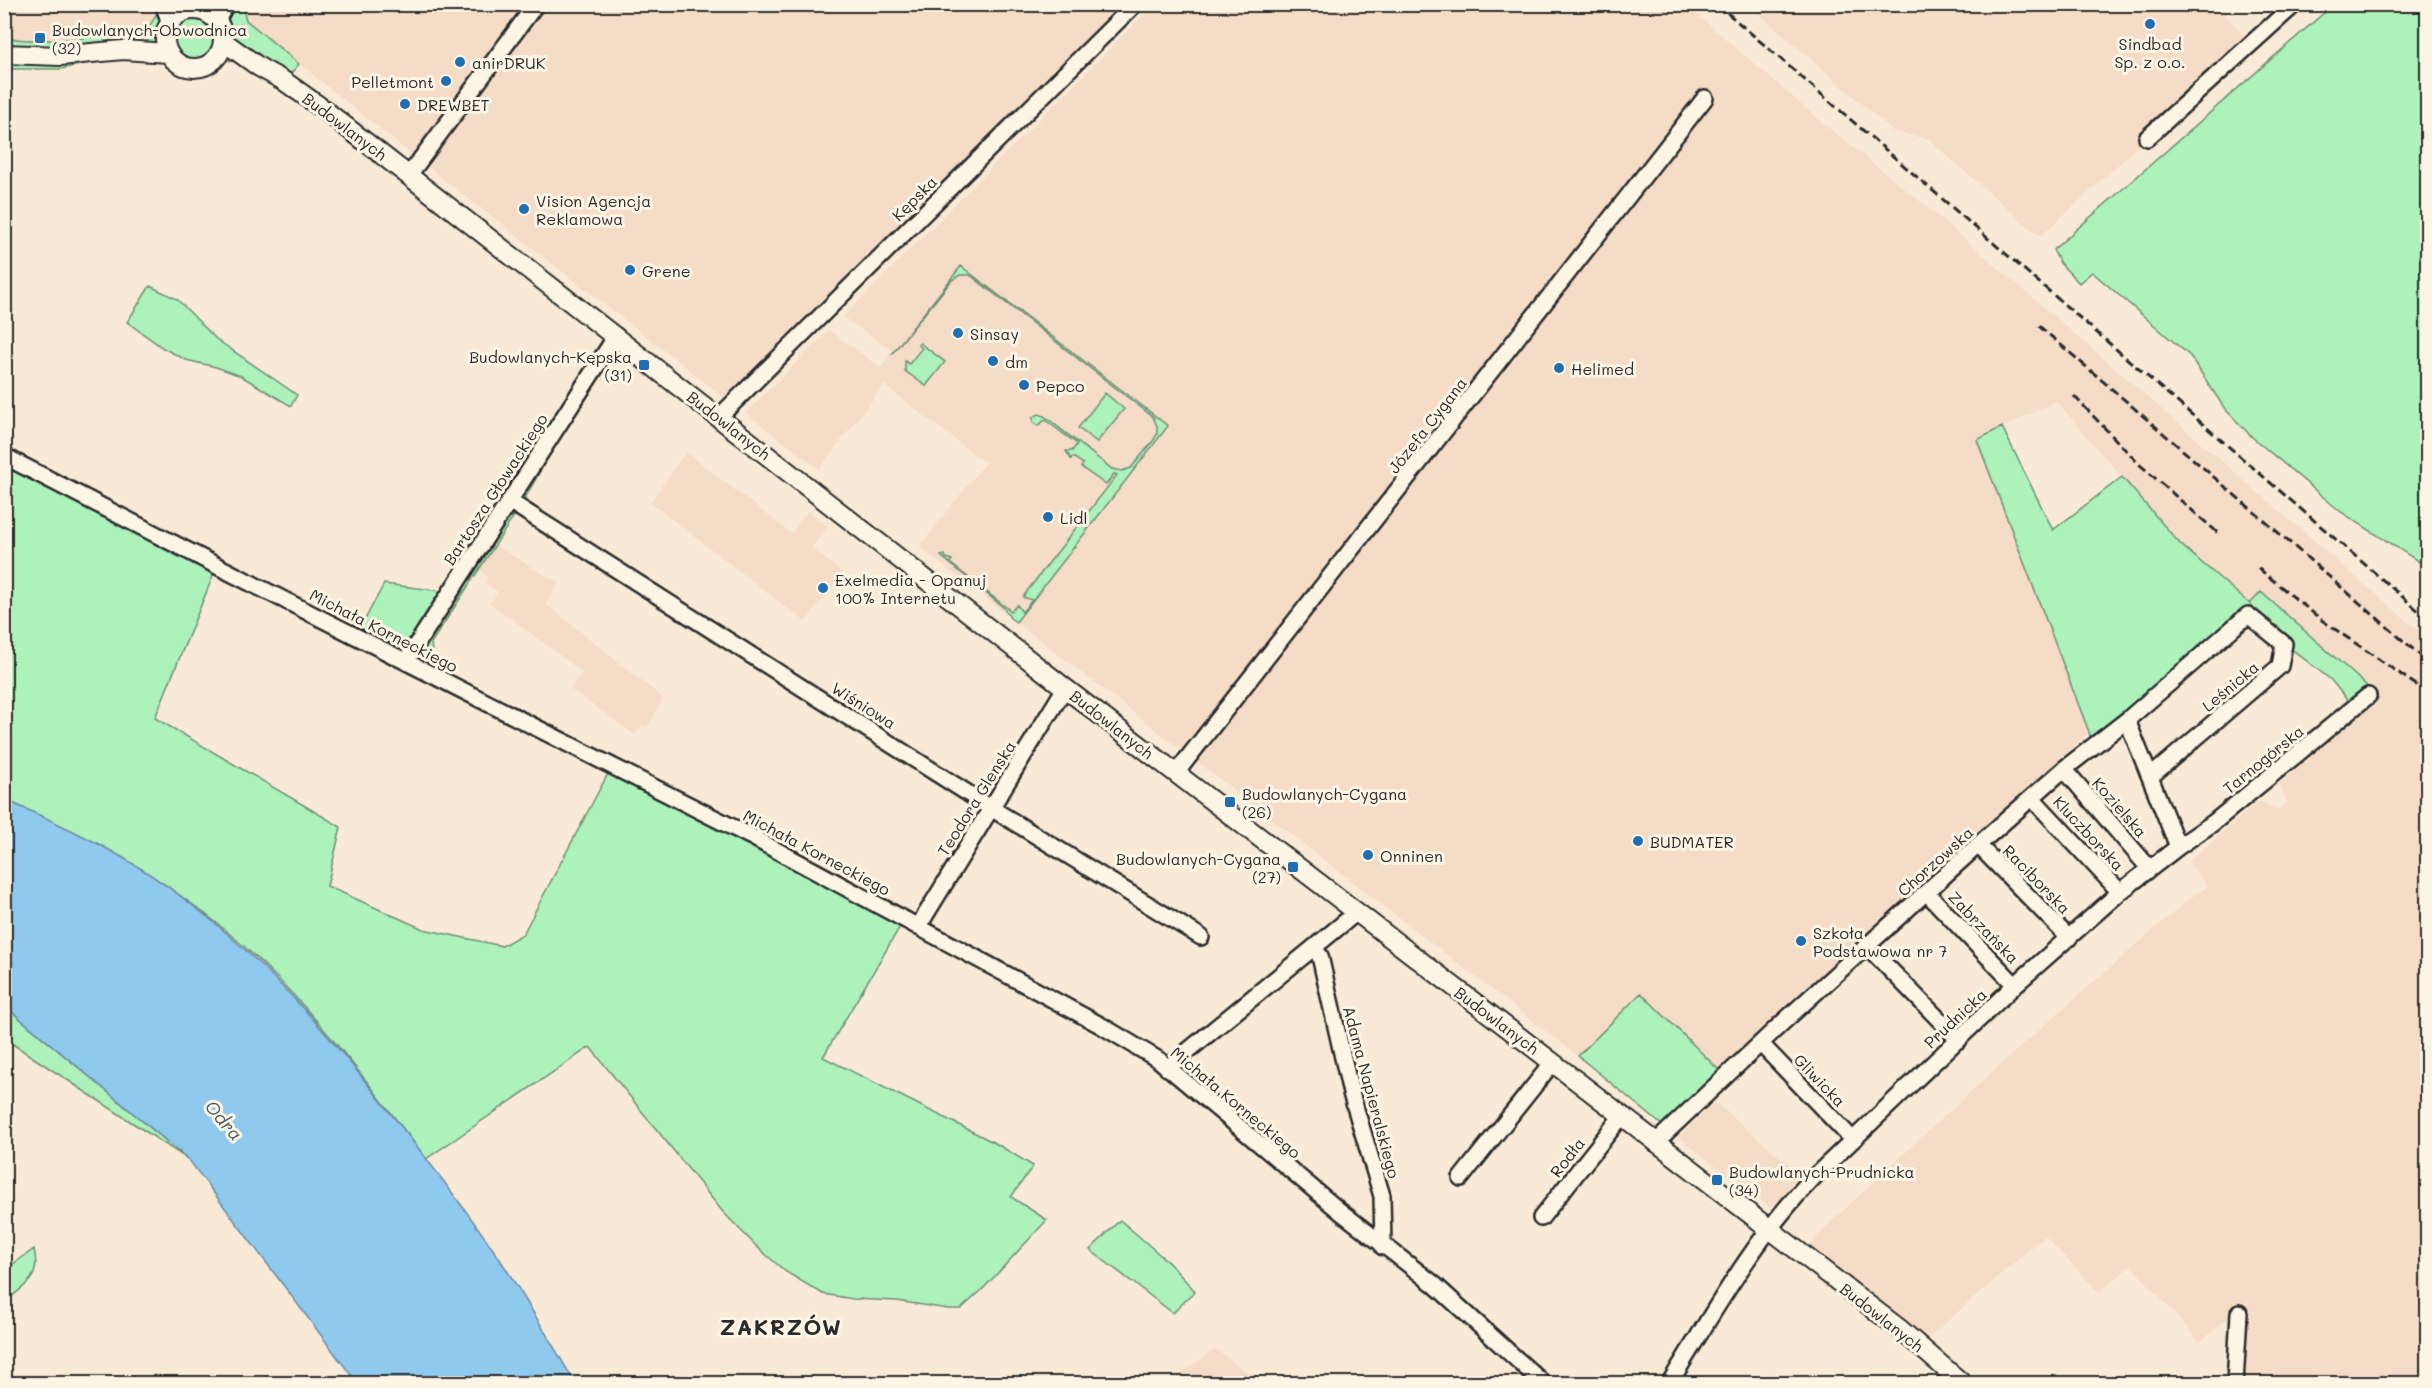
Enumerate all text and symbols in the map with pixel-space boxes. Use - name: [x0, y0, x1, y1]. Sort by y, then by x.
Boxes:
- marker: Sindbad Sp. z o.o.: [2143, 17, 2157, 31]
- place label: Budowlanych-Obwodnica (32): [52, 19, 247, 58]
- marker: Budowlanych-Obwodnica (32): [33, 31, 47, 45]
- place label: Sindbad Sp. z o.o.: [2114, 33, 2186, 72]
- place label: anirDRUK: [472, 52, 546, 73]
- marker: anirDRUK: [453, 55, 467, 69]
- place label: Pelletmont: [351, 71, 434, 92]
- marker: Pelletmont: [439, 74, 453, 88]
- street label: Budowlanych: [299, 87, 391, 165]
- place label: DREWBET: [417, 94, 490, 115]
- marker: DREWBET: [398, 97, 412, 111]
- street label: Kępska: [887, 171, 941, 225]
- place label: Vision Agencja Reklamowa: [536, 190, 651, 229]
- marker: Vision Agencja Reklamowa: [517, 202, 531, 216]
- place label: Grene: [642, 260, 691, 281]
- marker: Grene: [623, 263, 637, 277]
- place label: Sinsay: [970, 323, 1019, 344]
- marker: Sinsay: [951, 326, 965, 340]
- place label: Budowlanych-Kępska (31): [469, 346, 632, 385]
- place label: dm: [1005, 351, 1028, 372]
- marker: dm: [986, 354, 1000, 368]
- marker: Budowlanych-Kępska (31): [637, 358, 651, 372]
- place label: Helimed: [1571, 358, 1634, 379]
- marker: Helimed: [1552, 361, 1566, 375]
- street label: Józefa Cygana: [1383, 373, 1471, 477]
- place label: Pepco: [1036, 375, 1084, 396]
- marker: Pepco: [1017, 378, 1031, 392]
- street label: Budowlanych: [683, 386, 775, 464]
- street label: Bartosza Głowackiego: [438, 409, 552, 569]
- place label: Lidl: [1060, 507, 1087, 528]
- marker: Lidl: [1041, 510, 1055, 524]
- place label: Exelmedia - Opanuj 100% Internetu: [835, 569, 986, 608]
- marker: Exelmedia - Opanuj 100% Internetu: [816, 581, 830, 595]
- street label: Michała Korneckiego: [306, 584, 462, 676]
- street label: Leśnicka: [2197, 656, 2263, 716]
- street label: Wiśniowa: [828, 677, 900, 733]
- street label: Budowlanych: [1066, 685, 1158, 763]
- street label: Tarnogórska: [2218, 720, 2308, 798]
- street label: Teodora Glenska: [932, 736, 1020, 860]
- street label: Kozielska: [2088, 773, 2152, 842]
- place label: Budowlanych-Cygana (26): [1242, 783, 1407, 822]
- street label: Kluczborska: [2049, 791, 2129, 875]
- marker: Budowlanych-Cygana (26): [1223, 795, 1237, 809]
- street label: Michała Korneckiego: [740, 804, 894, 900]
- street label: Chorzowska: [1893, 821, 1977, 901]
- place label: BUDMATER: [1650, 831, 1734, 852]
- marker: BUDMATER: [1631, 834, 1645, 848]
- street label: Raciborska: [1999, 840, 2075, 918]
- place label: Onninen: [1380, 845, 1443, 866]
- place label: Budowlanych-Cygana (27): [1116, 848, 1281, 887]
- marker: Onninen: [1361, 848, 1375, 862]
- marker: Budowlanych-Cygana (27): [1286, 860, 1300, 874]
- street label: Zabrzańska: [1944, 886, 2024, 968]
- place label: Szkoła Podstawowa nr 7: [1813, 922, 1948, 961]
- marker: Szkoła Podstawowa nr 7: [1794, 934, 1808, 948]
- street label: Budowlanych: [1451, 981, 1543, 1059]
- street label: Prudnicka: [1919, 984, 1991, 1052]
- street label: Adama Napieralskiego: [1339, 1004, 1405, 1180]
- street label: Michała Korneckiego: [1167, 1041, 1305, 1163]
- street label: Gliwicka: [1790, 1049, 1850, 1111]
- water label: Odra: [200, 1095, 248, 1145]
- street label: Rodła: [1545, 1133, 1589, 1181]
- place label: Budowlanych-Prudnicka (34): [1729, 1161, 1914, 1200]
- marker: Budowlanych-Prudnicka (34): [1710, 1173, 1724, 1187]
- street label: Budowlanych: [1836, 1278, 1928, 1356]
- district label: ZAKRZÓW: [720, 1312, 842, 1341]

